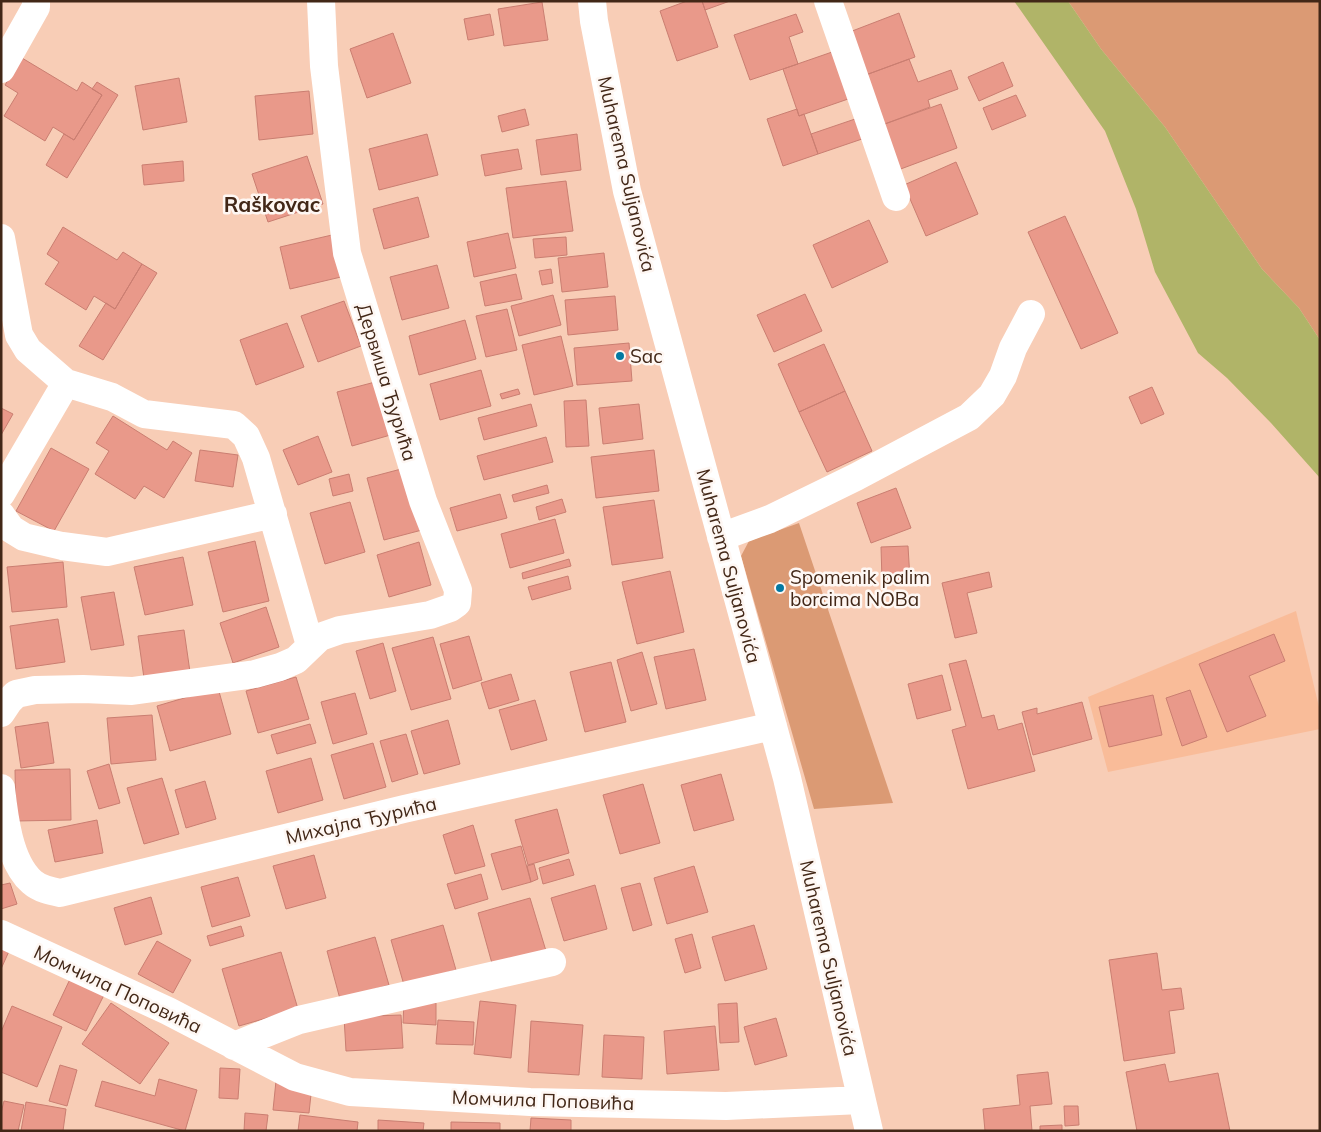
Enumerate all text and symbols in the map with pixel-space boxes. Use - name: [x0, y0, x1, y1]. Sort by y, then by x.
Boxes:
- street label: Muharema Suljanovića: [593, 74, 661, 274]
- district label: Raškovac: [224, 191, 320, 217]
- street label: Дервиша Ђурића: [352, 300, 422, 464]
- place label: Sac: [630, 344, 663, 368]
- marker: Sac: [614, 350, 626, 362]
- street label: Muharema Suljanovića: [691, 466, 767, 666]
- place label: Spomenik palim borcima NOBa: [790, 565, 930, 611]
- marker: Spomenik palim borcima NOBa: [774, 582, 786, 594]
- street label: Михајла Ђурића: [283, 791, 439, 849]
- street label: Muharema Suljanovića: [795, 858, 863, 1058]
- street label: Момчила Поповића: [30, 940, 206, 1038]
- street label: Момчила Поповића: [451, 1085, 635, 1115]

